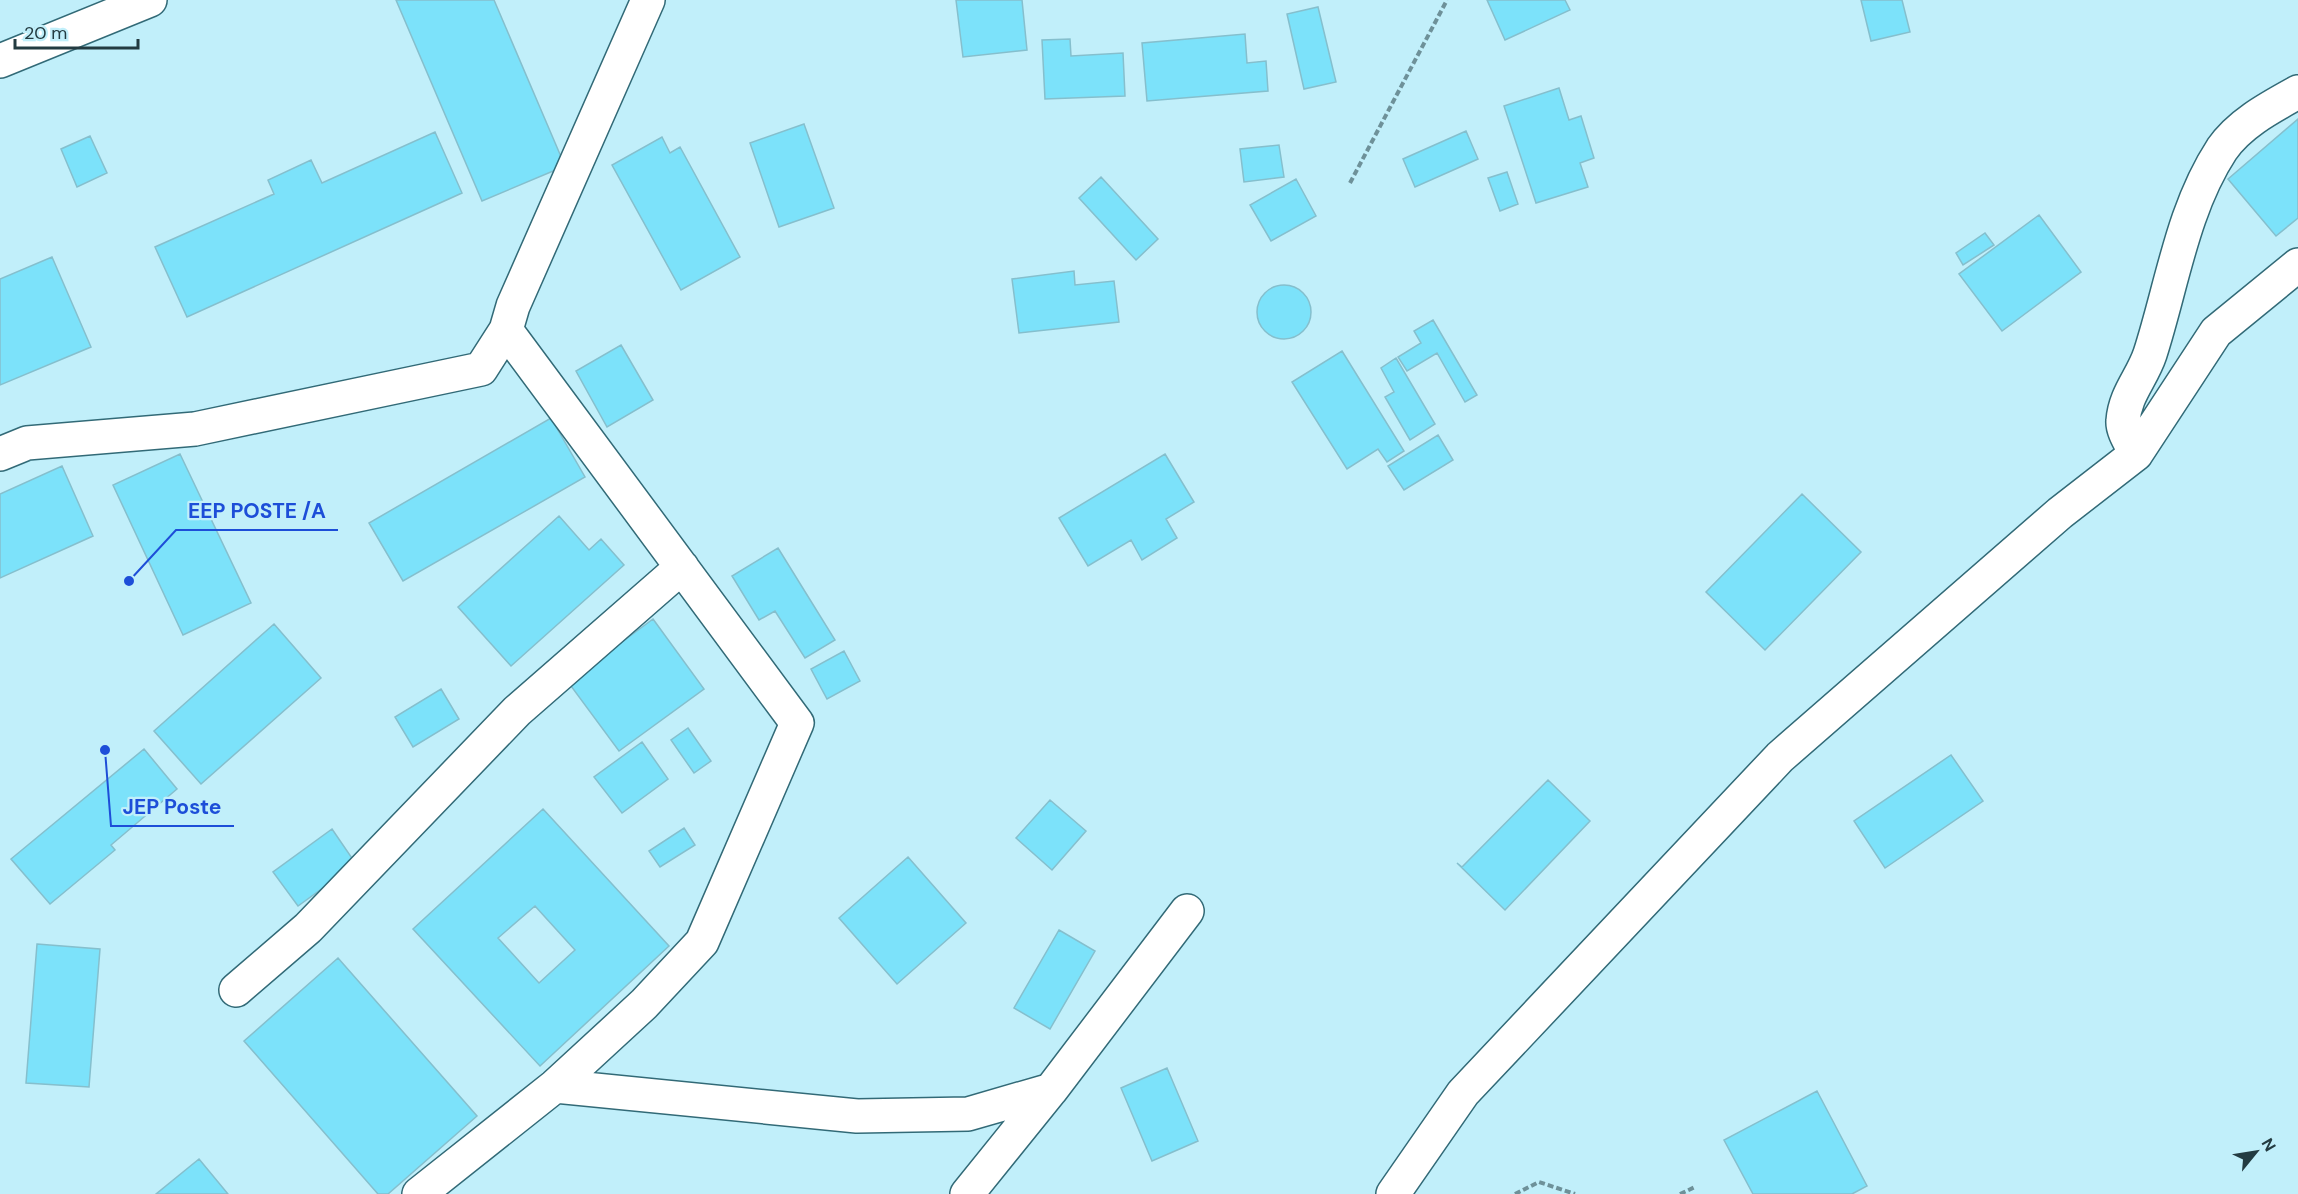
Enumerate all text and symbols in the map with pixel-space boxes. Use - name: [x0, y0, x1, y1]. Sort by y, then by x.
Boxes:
- scale bar: [15, 12, 138, 50]
- text: 20 m: [24, 21, 67, 45]
- callout: EEP POSTE /A: [176, 491, 338, 530]
- text: EEP POSTE /A: [188, 497, 326, 525]
- callout: JEP Poste: [111, 787, 234, 826]
- text: JEP Poste: [123, 793, 221, 821]
- north arrow: [2226, 1122, 2286, 1182]
- text: N: [2257, 1134, 2281, 1155]

